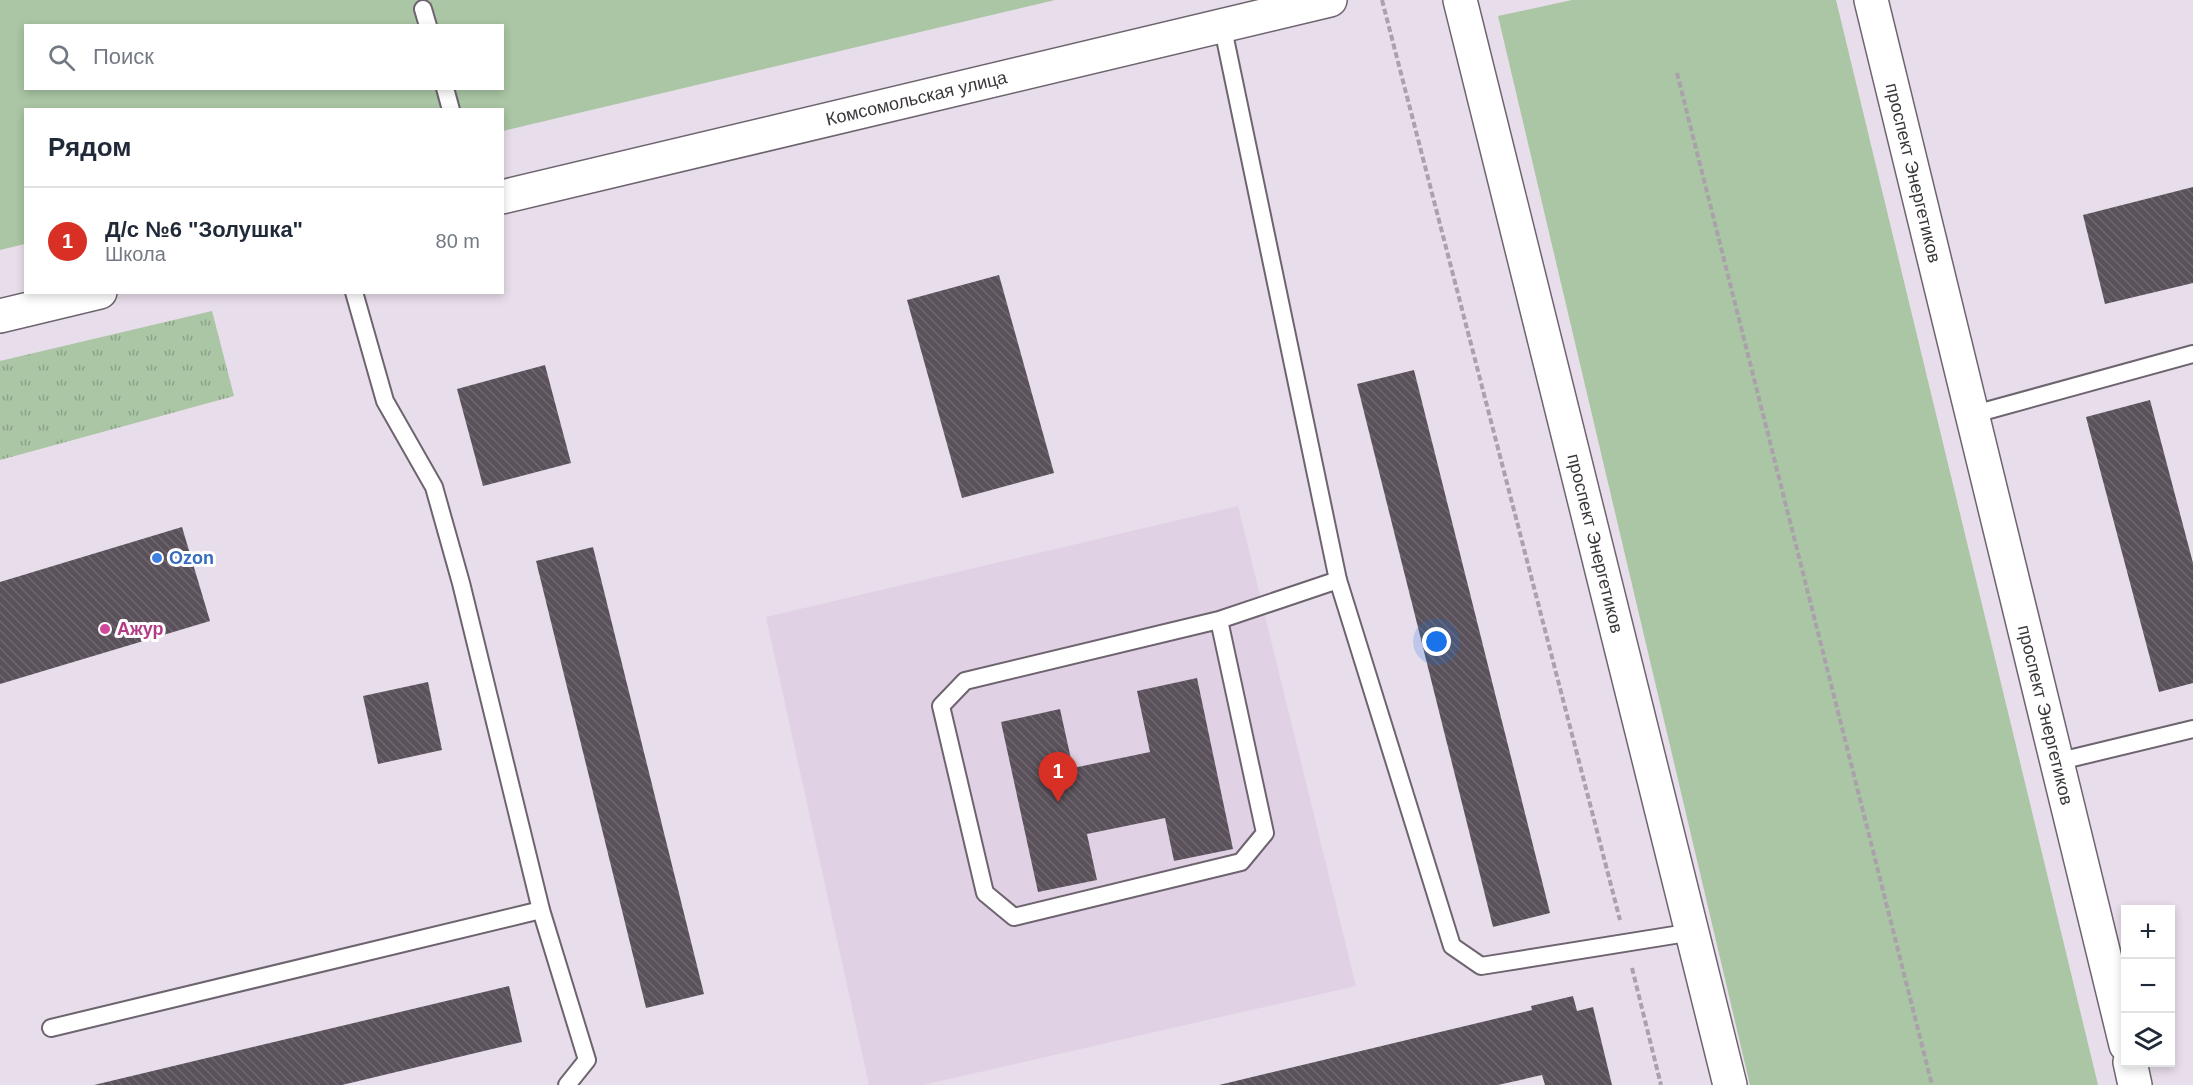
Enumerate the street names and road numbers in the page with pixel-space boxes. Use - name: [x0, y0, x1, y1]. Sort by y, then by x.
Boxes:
- street label: Комсомольская улица: [824, 67, 1010, 130]
- street label: проспект Энергетиков: [1882, 81, 1945, 265]
- street label: проспект Энергетиков: [1563, 452, 1627, 635]
- street label: проспект Энергетиков: [2014, 623, 2077, 807]

